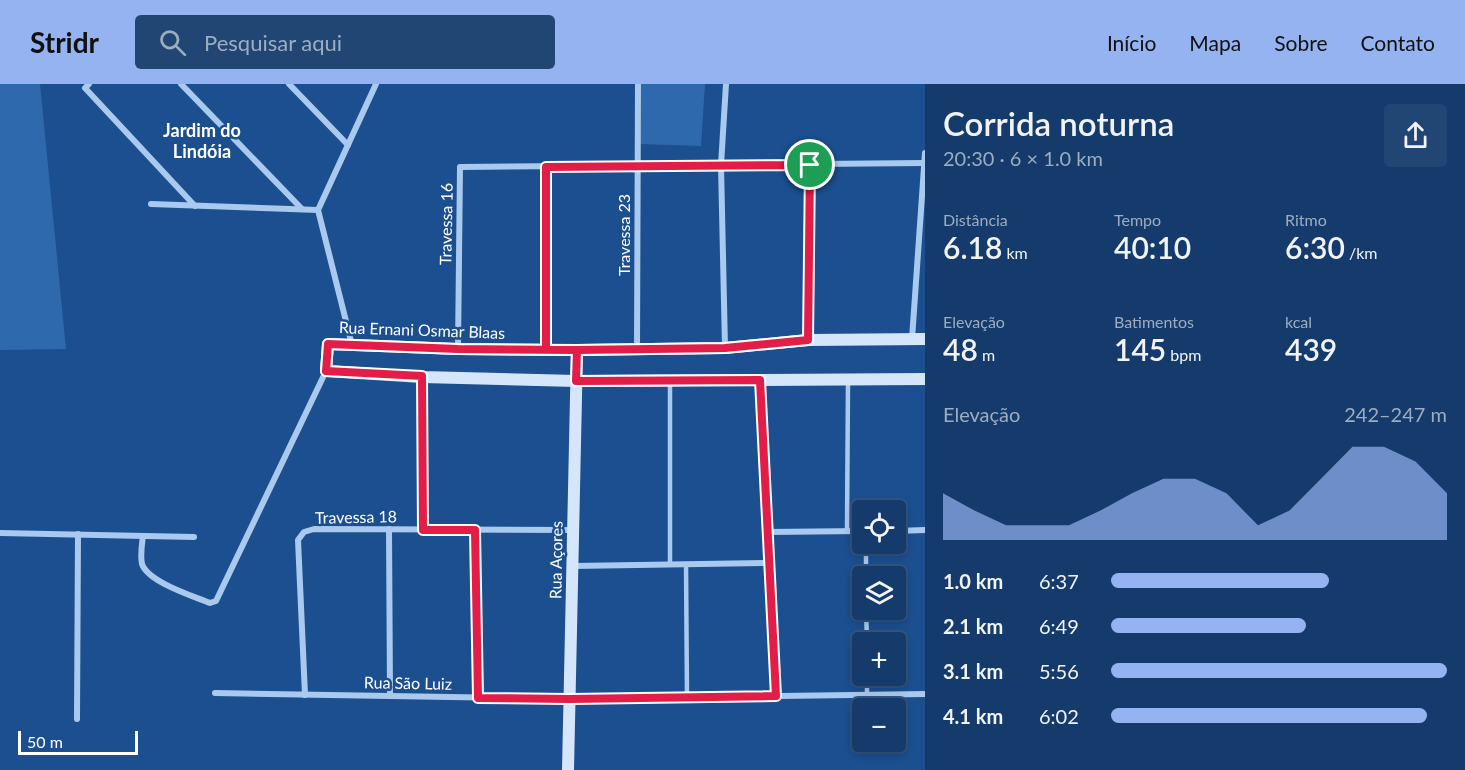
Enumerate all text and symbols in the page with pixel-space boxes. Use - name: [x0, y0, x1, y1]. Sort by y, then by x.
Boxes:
- search box: [135, 15, 555, 69]
- text: Stridr: [30, 25, 99, 59]
- icon: search: [156, 26, 189, 59]
- text: Pesquisar aqui: [204, 29, 342, 56]
- text: Início: [1107, 30, 1156, 55]
- text: Mapa: [1189, 30, 1241, 55]
- text: Sobre: [1274, 30, 1327, 55]
- text: Contato: [1360, 30, 1435, 55]
- text: Corrida noturna: [943, 103, 1174, 143]
- button: share: [1384, 104, 1447, 167]
- district label: Jardim do Lindóia: [163, 119, 241, 162]
- pin: [784, 139, 835, 190]
- text: 20:30 · 6 × 1.0 km: [943, 146, 1103, 170]
- icon: arrive: [793, 148, 826, 181]
- street label: Travessa 16: [435, 183, 456, 265]
- street label: Travessa 23: [614, 194, 633, 276]
- text: Distância: [943, 210, 1008, 229]
- text: Tempo: [1114, 210, 1161, 229]
- text: Ritmo: [1285, 210, 1327, 229]
- text: 6.18: [943, 229, 1002, 265]
- text: 40:10: [1114, 229, 1191, 265]
- text: 6:30: [1285, 229, 1345, 265]
- text: km: [1002, 243, 1028, 262]
- text: /km: [1345, 243, 1377, 262]
- text: Elevação: [943, 312, 1005, 331]
- text: Batimentos: [1114, 312, 1194, 331]
- text: kcal: [1285, 312, 1312, 331]
- street label: Rua Ernani Osmar Blaas: [339, 317, 506, 342]
- text: 48: [943, 331, 978, 367]
- text: 145: [1114, 331, 1166, 367]
- text: 439: [1285, 331, 1337, 367]
- text: m: [978, 345, 995, 364]
- text: bpm: [1166, 345, 1201, 364]
- text: Elevação: [943, 402, 1020, 426]
- text: 242–247 m: [1344, 402, 1447, 426]
- map controls: [852, 500, 906, 752]
- button: locate: [852, 500, 906, 554]
- street label: Travessa 18: [315, 506, 397, 527]
- street label: Rua Açores: [545, 521, 566, 599]
- button: layers: [852, 566, 906, 620]
- text: 1.0 km: [943, 569, 1003, 593]
- text: 6:37: [1039, 569, 1079, 593]
- text: 2.1 km: [943, 614, 1003, 638]
- text: 6:49: [1039, 614, 1079, 638]
- button: +: [852, 632, 906, 686]
- text: 3.1 km: [943, 659, 1003, 683]
- text: 5:56: [1039, 659, 1079, 683]
- street label: Rua São Luiz: [364, 672, 452, 693]
- button: −: [852, 698, 906, 752]
- text: 4.1 km: [943, 704, 1003, 728]
- text: 6:02: [1039, 704, 1079, 728]
- scale bar: [18, 728, 138, 756]
- text: 50 m: [27, 732, 63, 751]

